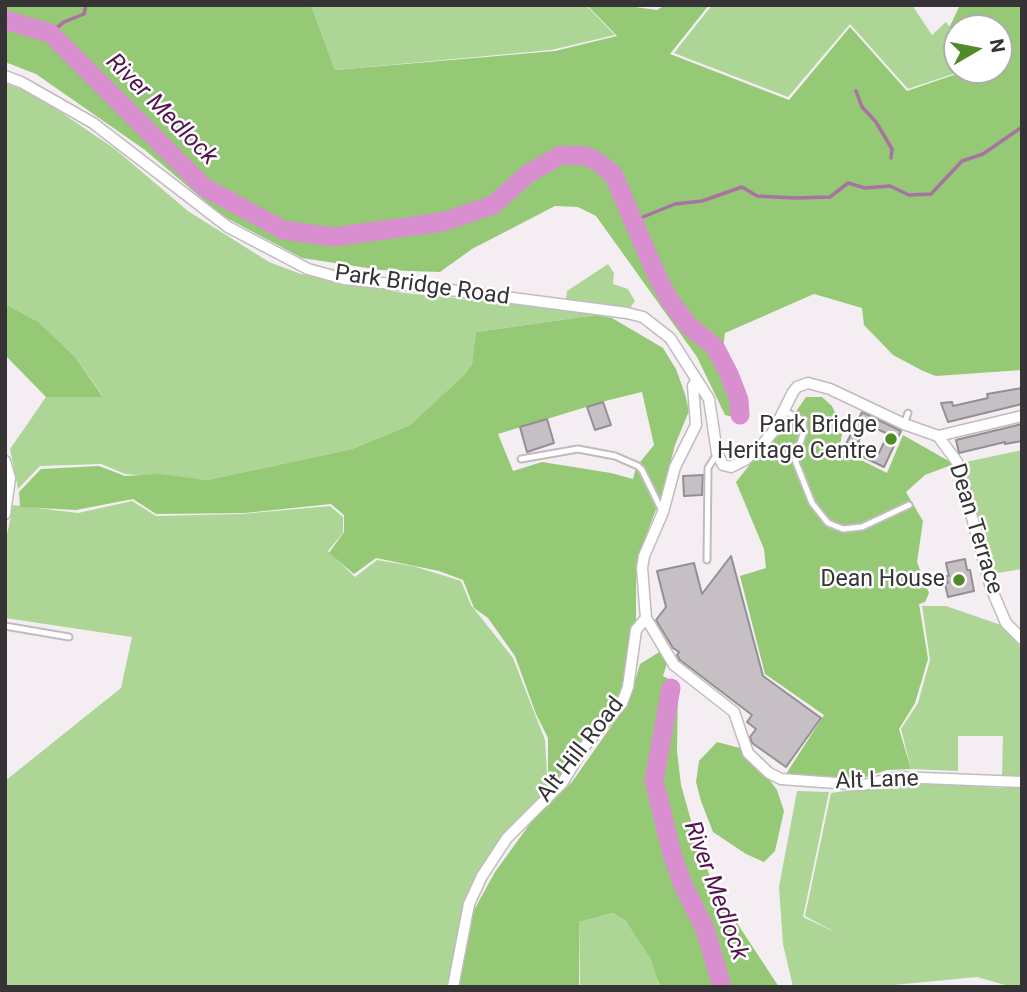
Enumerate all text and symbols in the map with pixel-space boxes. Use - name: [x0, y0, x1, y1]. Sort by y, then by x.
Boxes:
- north arrow: [943, 14, 1013, 84]
- text: N: [985, 37, 1010, 54]
- water label: River Medlock: [99, 48, 223, 172]
- street label: Park Bridge Road: [333, 260, 511, 312]
- place label: Park Bridge Heritage Centre: [717, 412, 877, 466]
- marker: Park Bridge Heritage Centre: [883, 431, 899, 447]
- street label: Dean Terrace: [942, 460, 1008, 598]
- place label: Dean House: [821, 566, 945, 594]
- marker: Dean House: [951, 572, 967, 588]
- street label: Alt Hill Road: [531, 692, 631, 808]
- street label: Alt Lane: [835, 766, 919, 796]
- water label: River Medlock: [677, 817, 753, 965]

